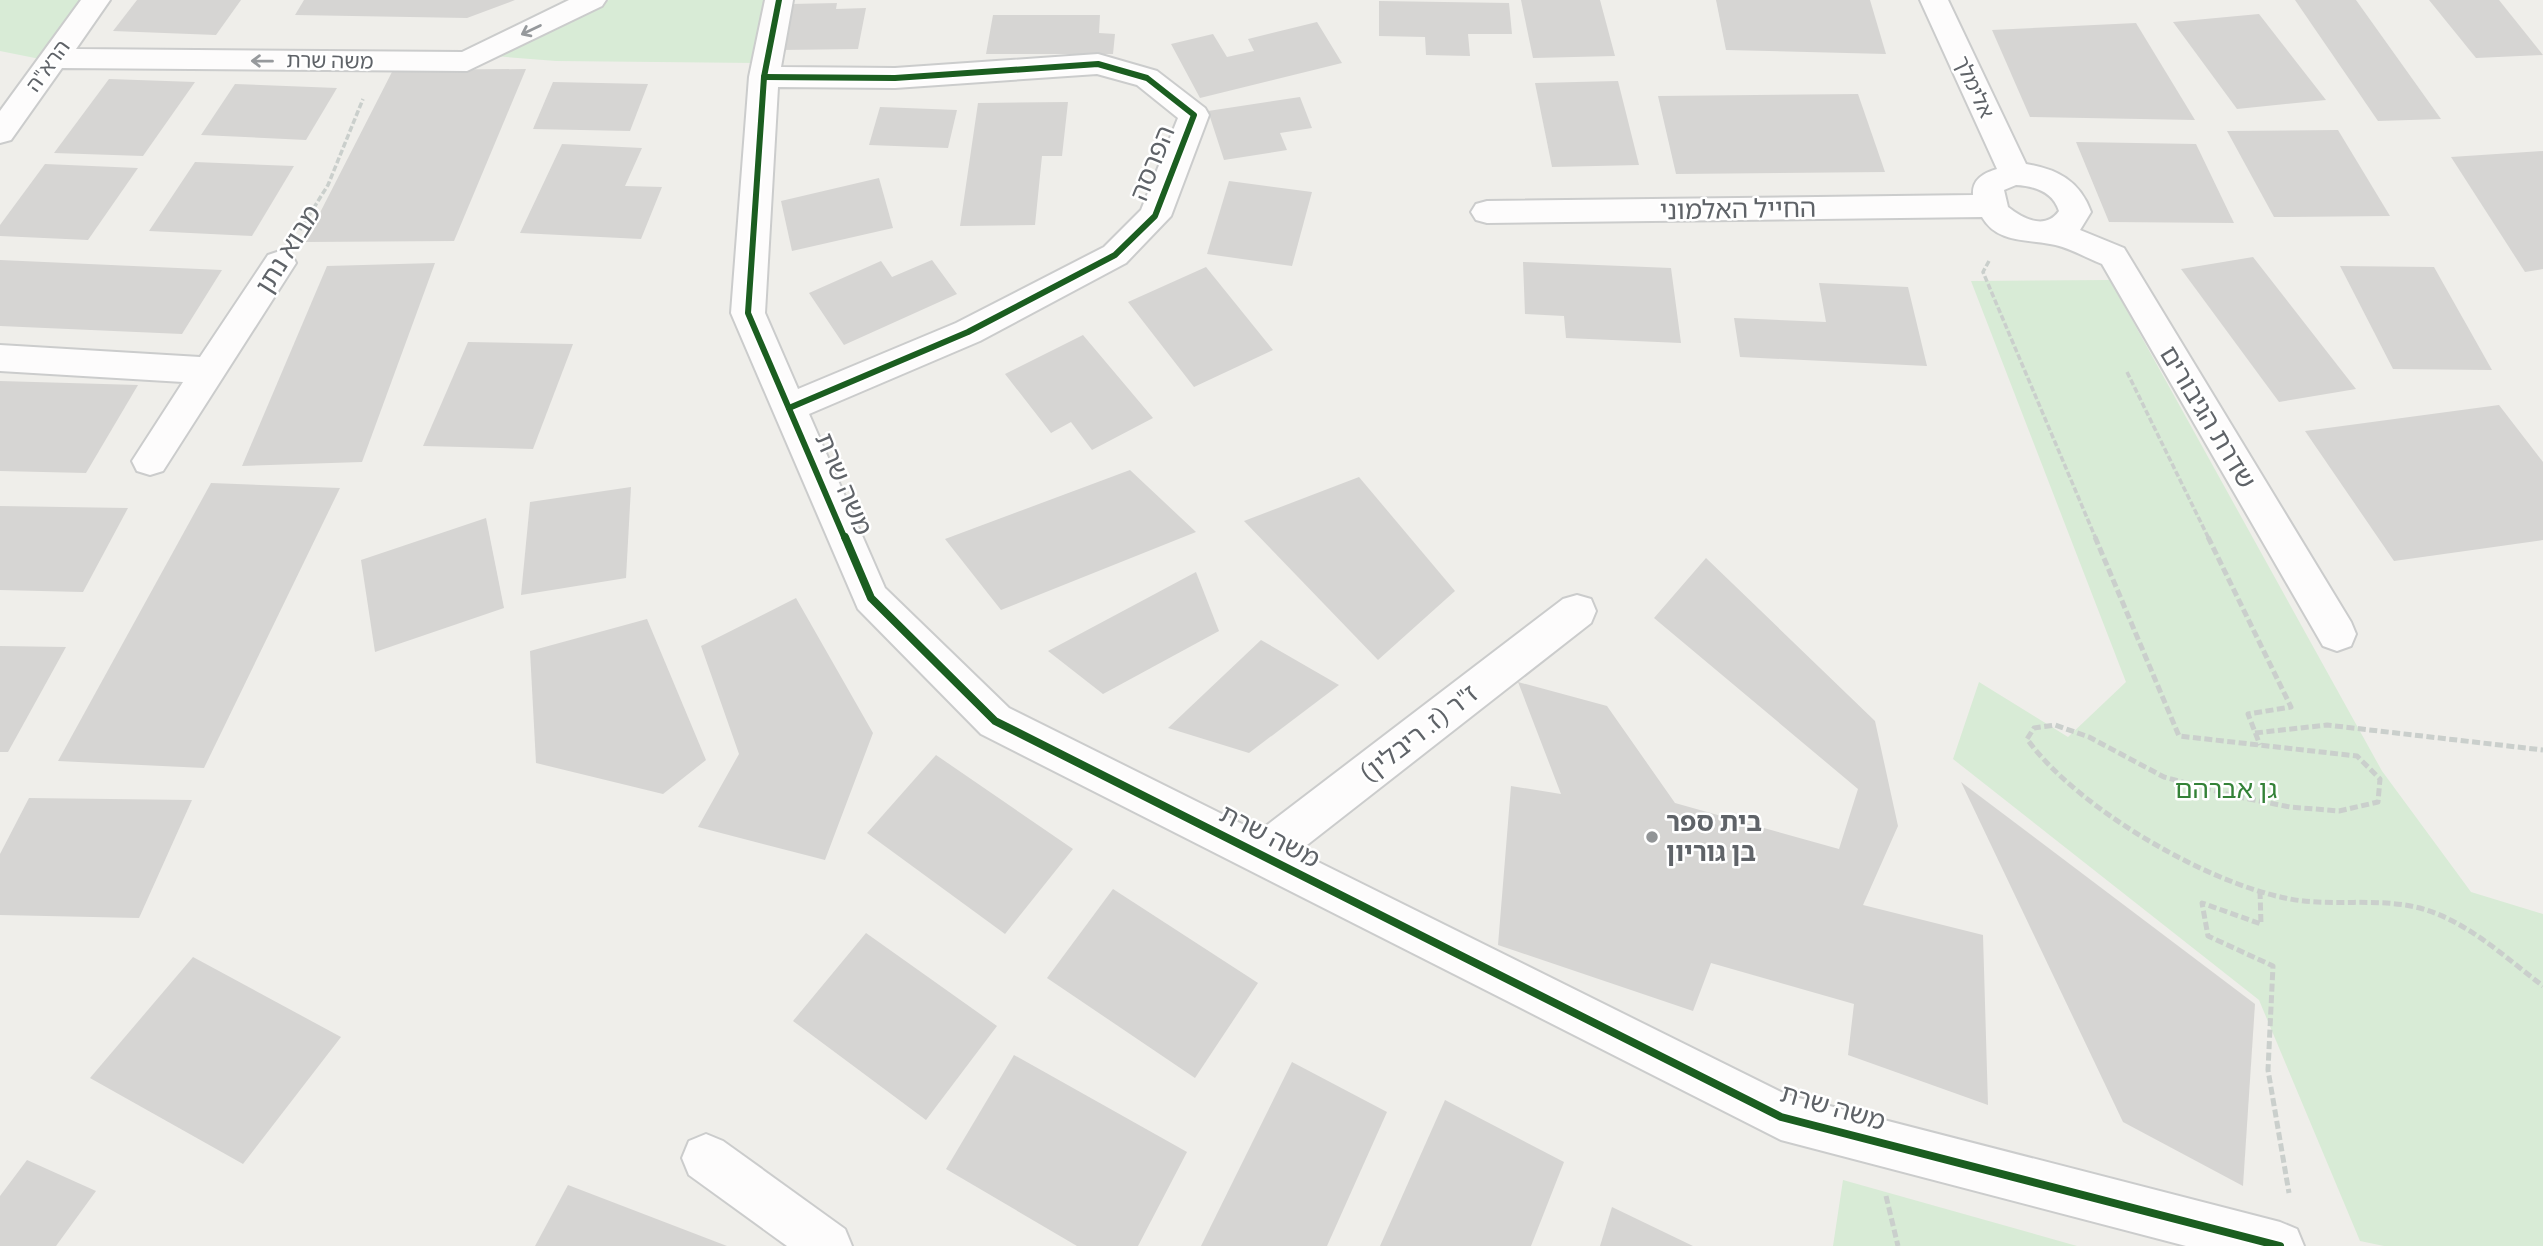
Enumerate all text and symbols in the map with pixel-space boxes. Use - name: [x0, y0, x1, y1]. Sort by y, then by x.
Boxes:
- one-way arrow: [521, 24, 542, 38]
- street label: הרא"ה: [20, 34, 74, 96]
- street label: משה שרת: [286, 46, 374, 73]
- street label: אלימלך: [1950, 51, 2001, 121]
- one-way arrow: [251, 54, 274, 67]
- street label: הפרסה: [1122, 120, 1180, 205]
- street label: החייל האלמוני: [1659, 191, 1816, 224]
- street label: מבוא נתן: [248, 198, 326, 298]
- street label: שדרת הגיבורים: [2155, 339, 2264, 493]
- street label: משה שרת: [810, 428, 881, 539]
- street label: ז"ר (ז. ריבלין): [1353, 676, 1483, 787]
- park label: גן אברהם: [2175, 772, 2277, 803]
- street label: משה שרת: [1216, 796, 1326, 873]
- place label: בית ספר בן גוריון: [1666, 805, 1762, 866]
- marker: בית ספר בן גוריון: [1644, 829, 1660, 845]
- street label: משה שרת: [1777, 1076, 1890, 1135]

